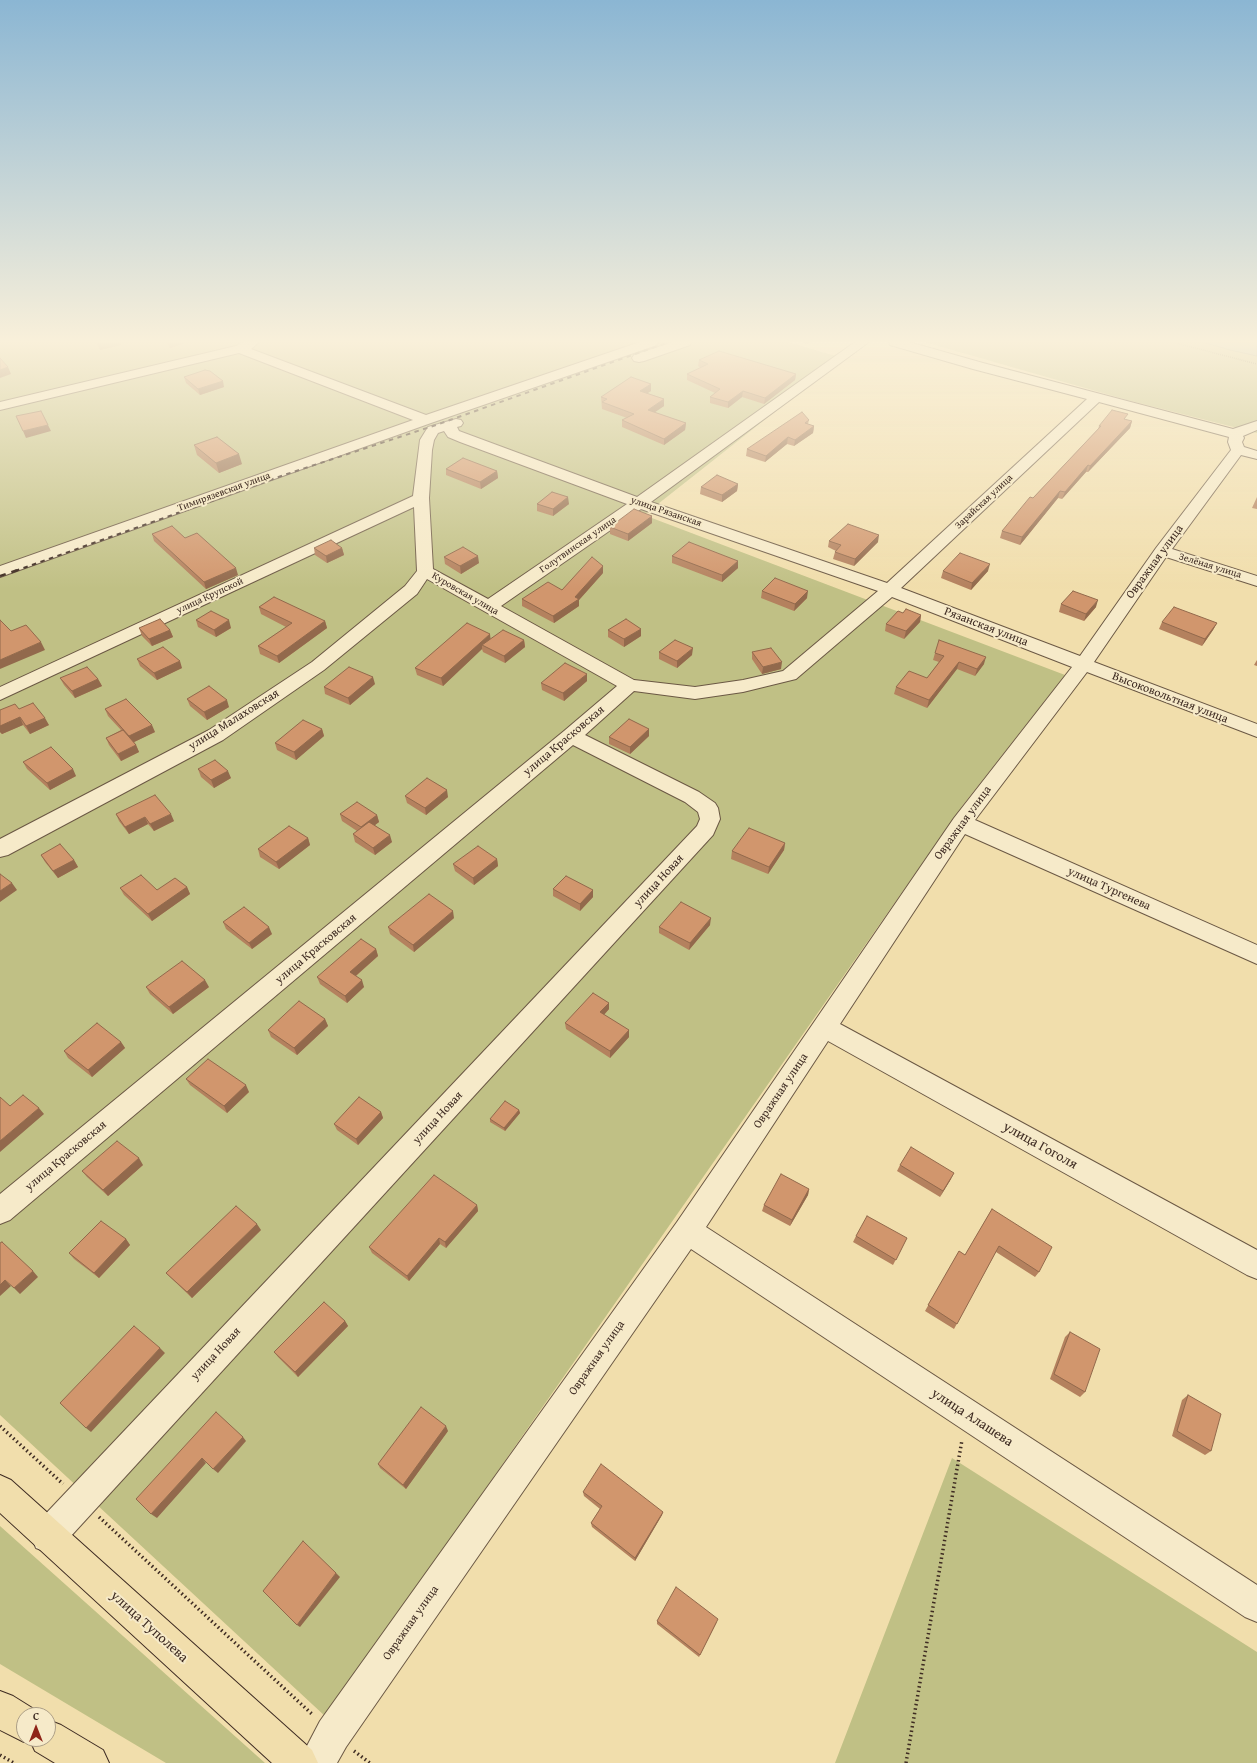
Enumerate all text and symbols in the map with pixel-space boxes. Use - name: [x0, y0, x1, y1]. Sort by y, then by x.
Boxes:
- street label: Тимирязевская улица: [176, 470, 272, 514]
- street label: Зарайская улица: [953, 472, 1015, 532]
- street label: улица Рязанская: [629, 494, 703, 530]
- street label: Голутвинская улица: [537, 514, 619, 576]
- street label: Овражная улица: [1123, 522, 1187, 602]
- street label: Зелёная улица: [1177, 551, 1243, 581]
- street label: Куровская улица: [429, 570, 501, 618]
- street label: улица Крупской: [175, 575, 245, 617]
- street label: Рязанская улица: [942, 604, 1030, 650]
- street label: Высоковольтная улица: [1110, 669, 1230, 727]
- street label: улица Малаховская: [186, 686, 282, 754]
- street label: улица Красковская: [520, 703, 608, 779]
- street label: Овражная улица: [931, 783, 995, 863]
- street label: улица Новая: [631, 852, 687, 910]
- street label: улица Тургенева: [1065, 864, 1153, 914]
- street label: улица Красковская: [272, 911, 360, 987]
- street label: Овражная улица: [750, 1051, 812, 1131]
- street label: улица Новая: [410, 1089, 466, 1147]
- street label: улица Красковская: [22, 1118, 110, 1194]
- street label: улица Гоголя: [1000, 1119, 1080, 1173]
- street label: Овражная улица: [566, 1318, 628, 1398]
- street label: улица Новая: [188, 1325, 244, 1383]
- street label: улица Алашева: [928, 1385, 1016, 1451]
- street label: Овражная улица: [380, 1583, 442, 1663]
- street label: улица Туполева: [107, 1588, 191, 1666]
- north arrow: [16, 1707, 56, 1747]
- text: С: [33, 1708, 39, 1724]

